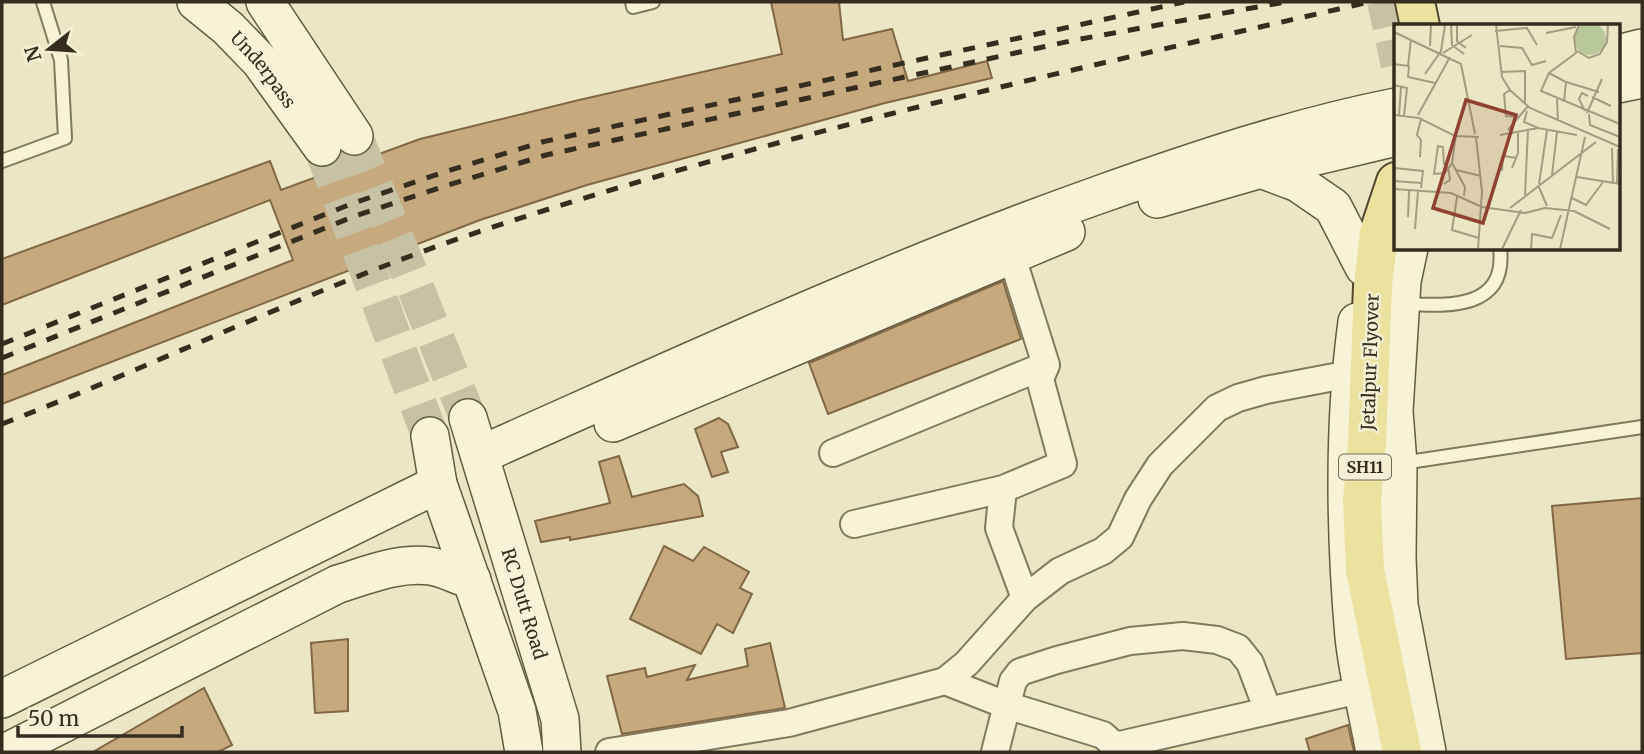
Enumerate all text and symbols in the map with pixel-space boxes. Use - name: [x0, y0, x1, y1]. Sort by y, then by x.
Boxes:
- north arrow: [14, 14, 84, 84]
- inset map: [1394, 24, 1620, 250]
- street label: Underpass: [226, 26, 302, 112]
- text: N: [19, 43, 46, 65]
- street label: Jetalpur Flyover: [1356, 293, 1384, 432]
- road number: SH11: [1339, 454, 1391, 480]
- street label: RC Dutt Road: [497, 545, 553, 662]
- scale bar: [18, 694, 182, 738]
- text: 50 m: [28, 705, 79, 732]

